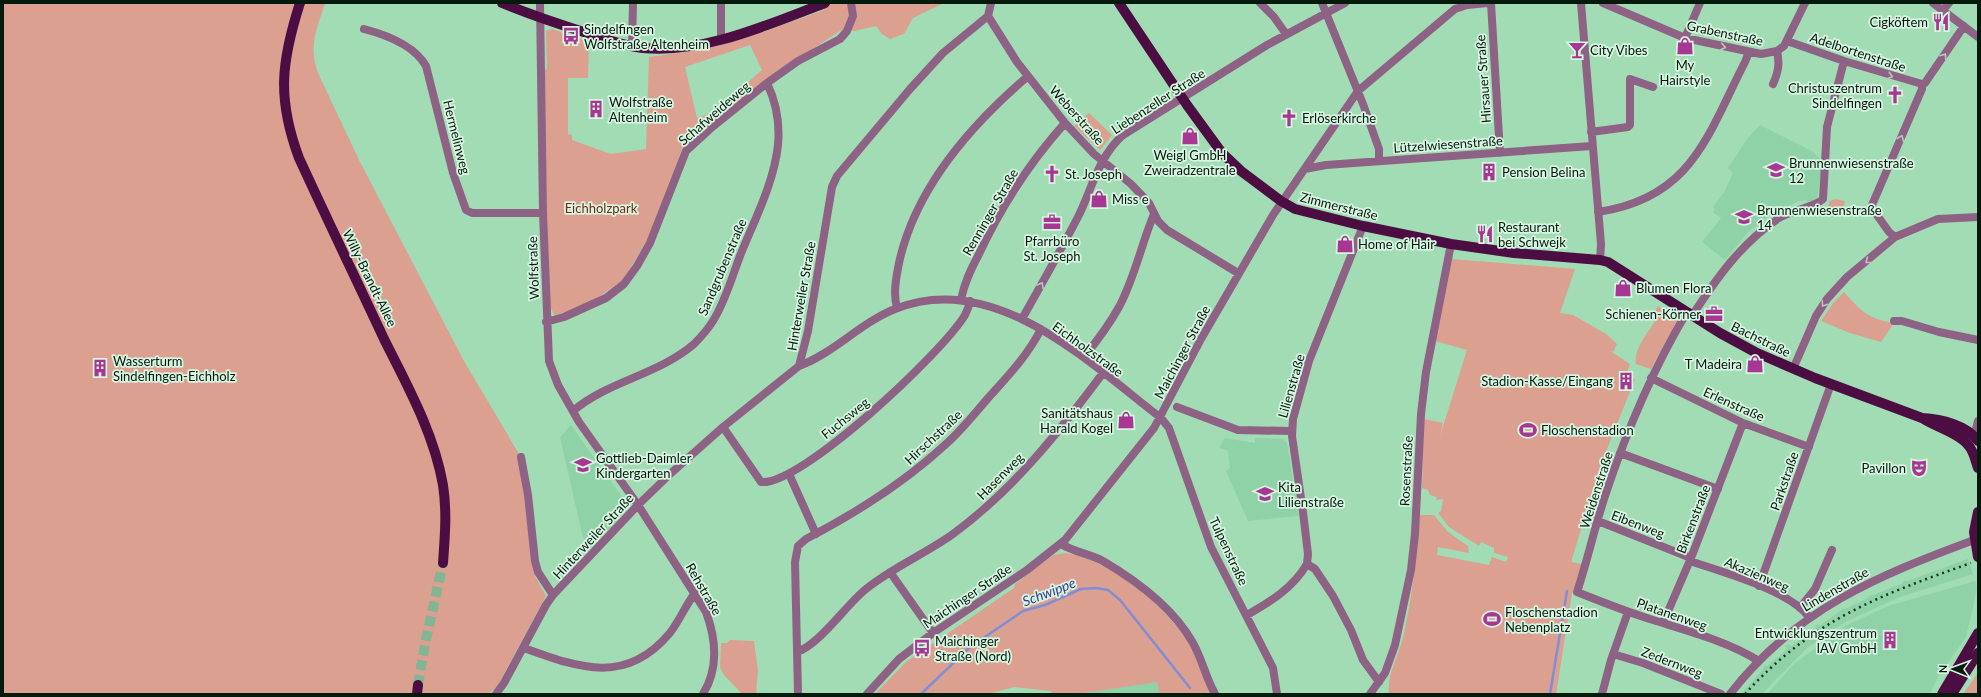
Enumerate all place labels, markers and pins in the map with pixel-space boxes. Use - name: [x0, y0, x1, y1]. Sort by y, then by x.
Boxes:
- restaurant icon: Cigköftem: [1931, 12, 1951, 32]
- place label: Cigköftem: [1870, 14, 1928, 30]
- place label: Sindelfingen Wolfstraße Altenheim: [584, 21, 709, 52]
- bus stop icon: Sindelfingen Wolfstraße Altenheim: [561, 26, 581, 46]
- shop icon: My Hairstyle: [1675, 36, 1695, 56]
- bar icon: City Vibes: [1567, 40, 1587, 60]
- place label: City Vibes: [1590, 42, 1648, 58]
- place label: My Hairstyle: [1660, 57, 1711, 88]
- place label: Christuszentrum Sindelfingen: [1788, 80, 1882, 111]
- church icon: Christuszentrum Sindelfingen: [1885, 85, 1905, 105]
- place label: Wolfstraße Altenheim: [609, 94, 673, 125]
- building icon: Wolfstraße Altenheim: [586, 99, 606, 119]
- church icon: Erlöserkirche: [1279, 108, 1299, 128]
- place label: Erlöserkirche: [1302, 110, 1376, 126]
- shop icon: Weigl GmbH Zweiradzentrale: [1180, 126, 1200, 146]
- place label: Weigl GmbH Zweiradzentrale: [1144, 147, 1236, 178]
- place label: Brunnenwiesenstraße 12: [1789, 155, 1914, 186]
- school or university icon: Brunnenwiesenstraße 12: [1766, 160, 1786, 180]
- building icon: Pension Belina: [1479, 162, 1499, 182]
- church icon: St. Joseph: [1042, 164, 1062, 184]
- place label: Pension Belina: [1502, 164, 1585, 180]
- place label: St. Joseph: [1065, 166, 1122, 182]
- shop icon: Miss e: [1089, 189, 1109, 209]
- place label: Miss e: [1112, 191, 1149, 207]
- place label: Brunnenwiesenstraße 14: [1757, 202, 1882, 233]
- school or university icon: Brunnenwiesenstraße 14: [1734, 207, 1754, 227]
- office icon: Pfarrbüro St. Joseph: [1042, 212, 1062, 232]
- place label: Restaurant bei Schwejk: [1498, 219, 1566, 250]
- restaurant icon: Restaurant bei Schwejk: [1475, 224, 1495, 244]
- place label: Pfarrbüro St. Joseph: [1023, 233, 1081, 264]
- shop icon: Home of Hair: [1335, 234, 1355, 254]
- place label: Home of Hair: [1358, 236, 1435, 252]
- shop icon: Blumen Flora: [1613, 278, 1633, 298]
- place label: Blumen Flora: [1636, 280, 1712, 296]
- office icon: Schienen-Körner: [1704, 304, 1724, 324]
- place label: Schienen-Körner: [1605, 306, 1701, 322]
- place label: Wasserturm Sindelfingen-Eichholz: [113, 353, 236, 384]
- shop icon: T Madeira: [1745, 354, 1765, 374]
- place label: T Madeira: [1685, 356, 1742, 372]
- building icon: Wasserturm Sindelfingen-Eichholz: [90, 358, 110, 378]
- building icon: Stadion-Kasse/Eingang: [1616, 371, 1636, 391]
- place label: Stadion-Kasse/Eingang: [1481, 373, 1613, 389]
- place label: Sanitätshaus Harald Kogel: [1040, 405, 1113, 436]
- shop icon: Sanitätshaus Harald Kogel: [1116, 410, 1136, 430]
- sports icon: Floschenstadion: [1518, 420, 1538, 440]
- place label: Floschenstadion: [1541, 422, 1634, 438]
- place label: Gottlieb-Daimler Kindergarten: [596, 450, 692, 481]
- school or university icon: Gottlieb-Daimler Kindergarten: [573, 455, 593, 475]
- theatre icon: Pavillon: [1909, 458, 1929, 478]
- place label: Pavillon: [1861, 460, 1906, 476]
- place label: Kita Lilienstraße: [1278, 479, 1344, 510]
- school or university icon: Kita Lilienstraße: [1255, 484, 1275, 504]
- place label: Floschenstadion Nebenplatz: [1505, 604, 1598, 635]
- sports icon: Floschenstadion Nebenplatz: [1482, 609, 1502, 629]
- place label: Entwicklungszentrum IAV GmbH: [1755, 625, 1877, 656]
- building icon: Entwicklungszentrum IAV GmbH: [1880, 630, 1900, 650]
- place label: Maichinger Straße (Nord): [935, 633, 1011, 664]
- bus stop icon: Maichinger Straße (Nord): [912, 638, 932, 658]

